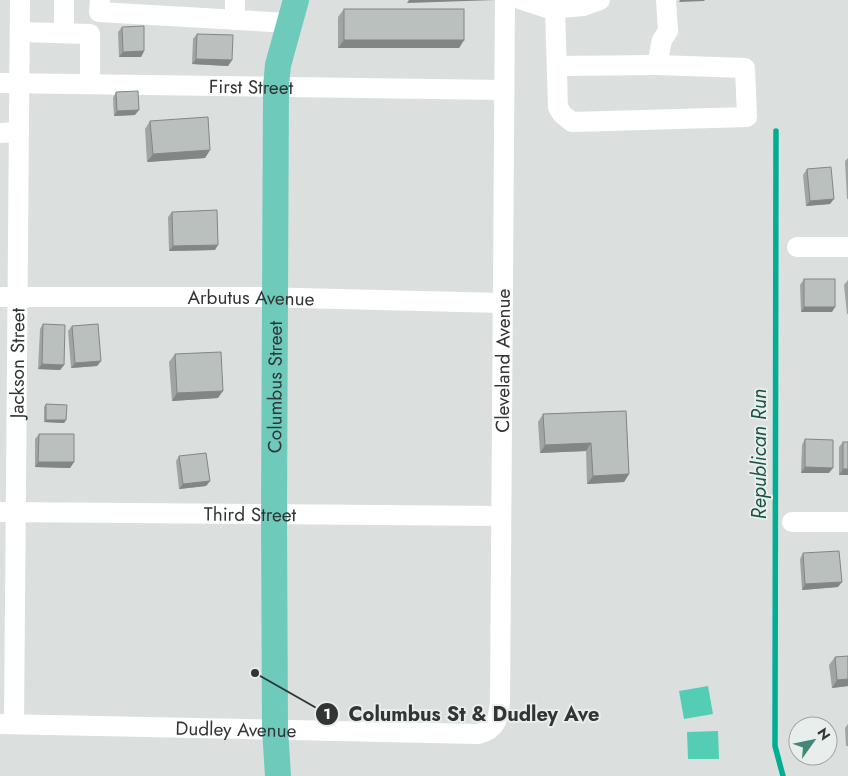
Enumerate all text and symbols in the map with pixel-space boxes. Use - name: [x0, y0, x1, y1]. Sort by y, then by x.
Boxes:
- street label: First Street: [209, 73, 294, 101]
- street label: Arbutus Avenue: [187, 284, 315, 312]
- street label: Cleveland Avenue: [489, 288, 517, 433]
- street label: Jackson Street: [4, 307, 31, 421]
- street label: Columbus Street: [261, 321, 289, 453]
- water label: Republican Run: [745, 389, 774, 519]
- street label: Third Street: [204, 501, 297, 528]
- callout: Columbus St & Dudley Ave: [314, 696, 610, 731]
- text: Columbus St & Dudley Ave: [349, 700, 599, 729]
- text: 1: [323, 703, 331, 725]
- street label: Dudley Avenue: [175, 715, 297, 744]
- north arrow: [788, 716, 838, 766]
- text: N: [812, 724, 835, 744]

